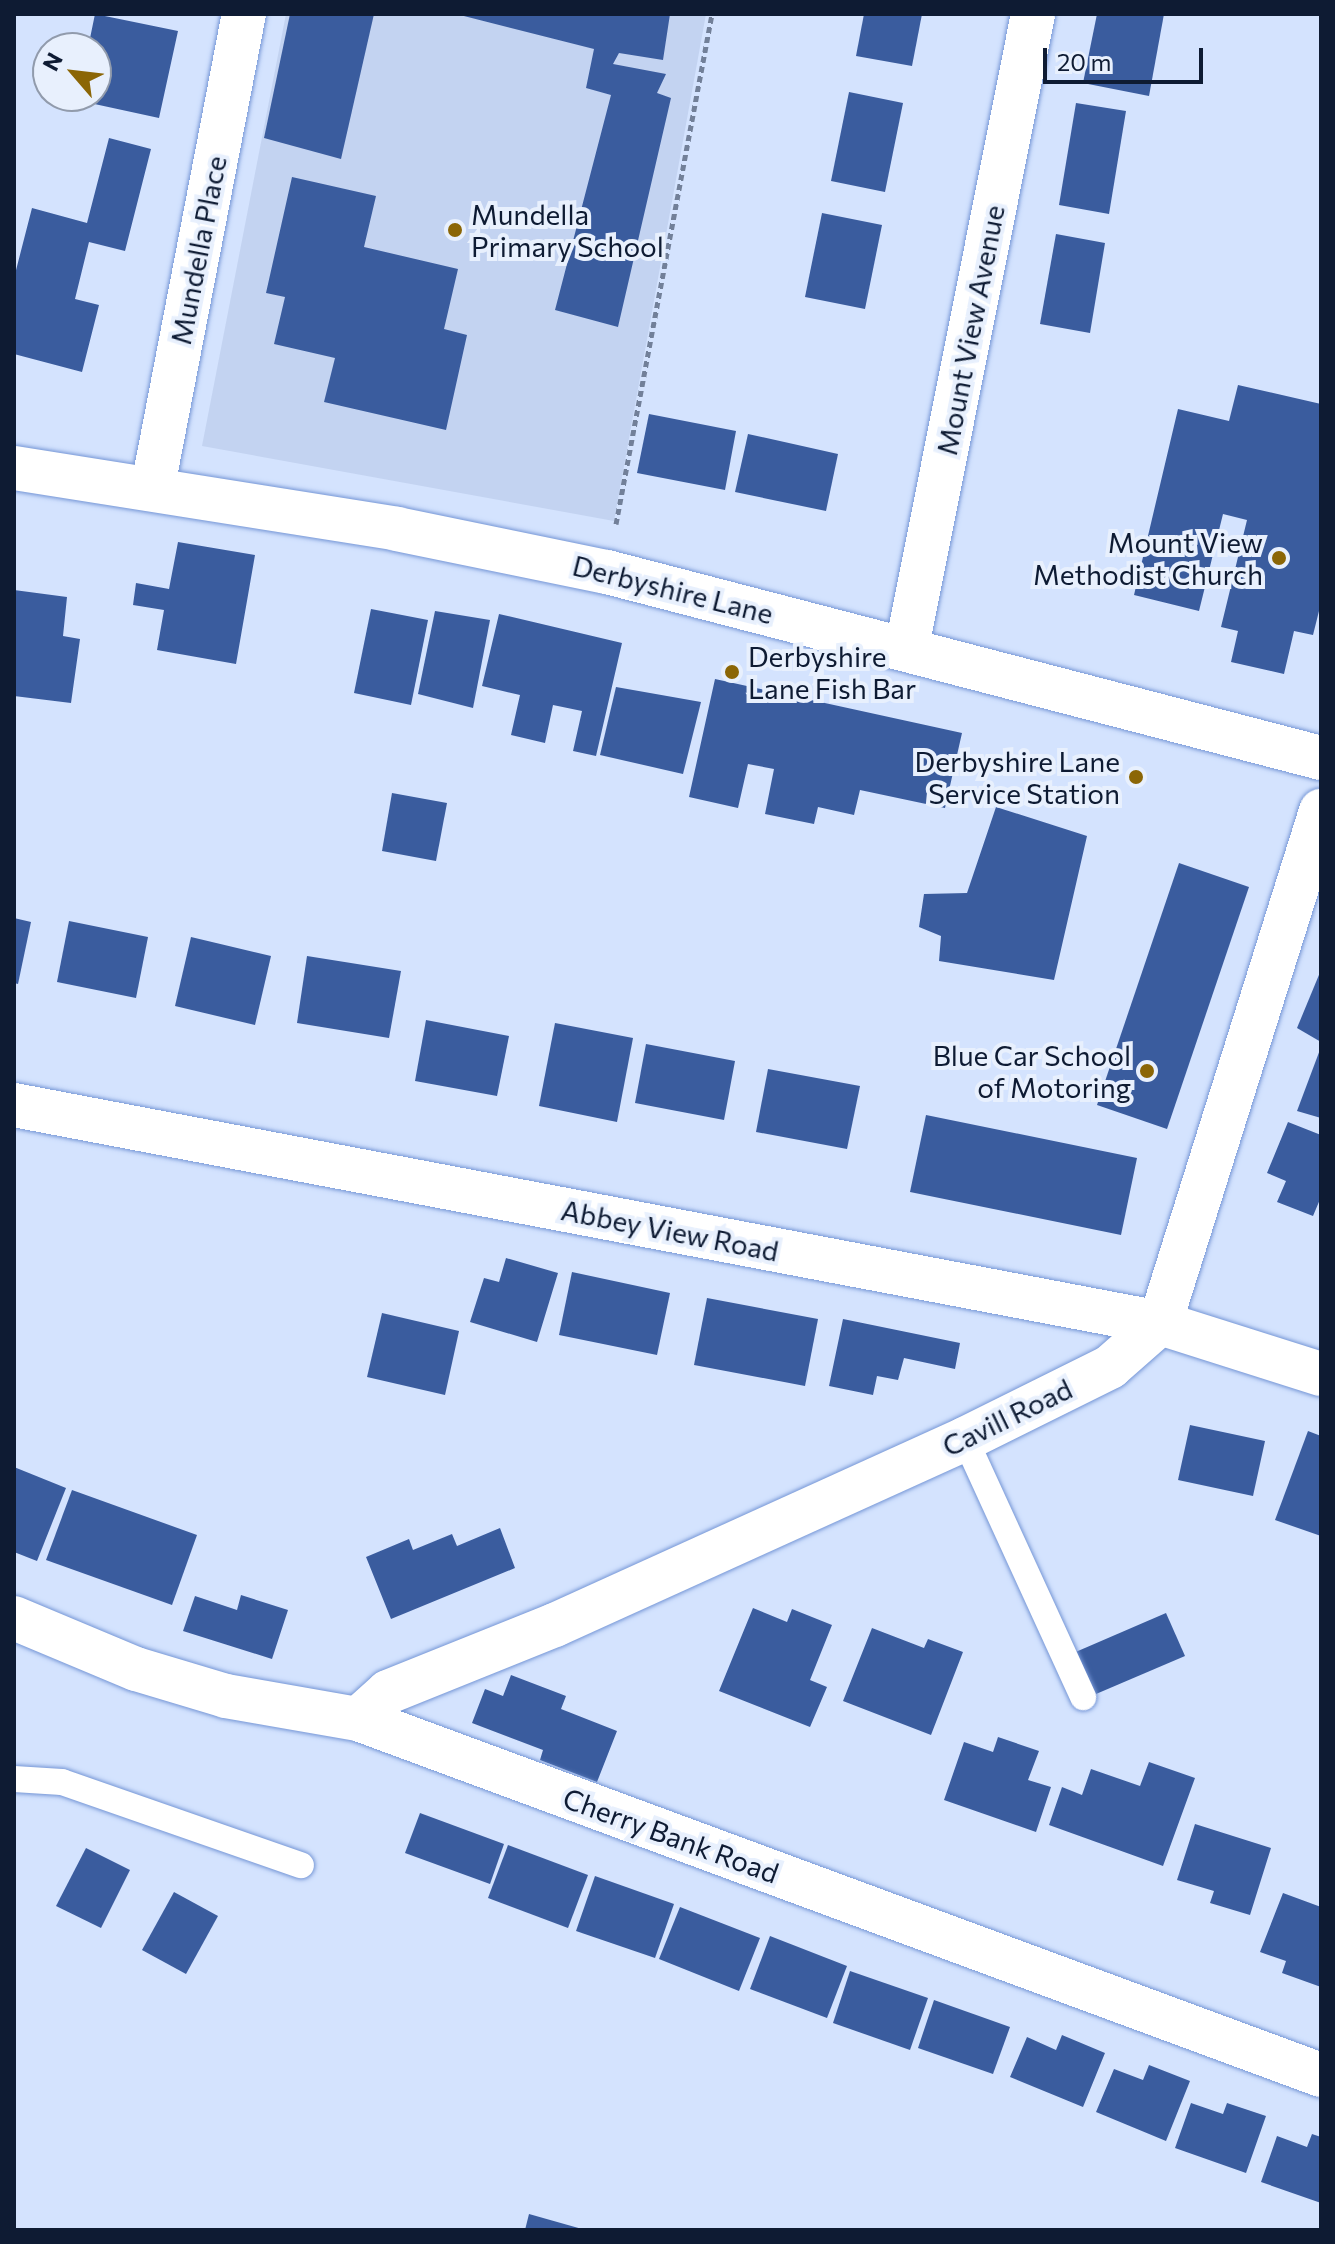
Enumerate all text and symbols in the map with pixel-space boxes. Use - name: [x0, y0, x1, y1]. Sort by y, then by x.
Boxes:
- north arrow: [32, 32, 112, 112]
- scale bar: [1047, 32, 1207, 82]
- text: 20 m: [1057, 47, 1111, 76]
- text: N: [36, 48, 68, 75]
- street label: Mundella Place: [163, 153, 233, 347]
- place label: Mundella Primary School: [471, 197, 664, 263]
- street label: Mount View Avenue: [929, 202, 1011, 458]
- marker: Mundella Primary School: [446, 221, 464, 239]
- place label: Mount View Methodist Church: [1033, 525, 1263, 591]
- street label: Derbyshire Lane: [569, 548, 777, 630]
- marker: Mount View Methodist Church: [1270, 549, 1288, 567]
- place label: Derbyshire Lane Fish Bar: [748, 639, 916, 705]
- marker: Derbyshire Lane Fish Bar: [723, 663, 741, 681]
- place label: Derbyshire Lane Service Station: [915, 744, 1120, 810]
- marker: Derbyshire Lane Service Station: [1127, 768, 1145, 786]
- place label: Blue Car School of Motoring: [933, 1038, 1131, 1104]
- marker: Blue Car School of Motoring: [1138, 1062, 1156, 1080]
- street label: Abbey View Road: [558, 1192, 782, 1268]
- street label: Cavill Road: [937, 1371, 1077, 1463]
- street label: Cherry Bank Road: [559, 1780, 783, 1890]

